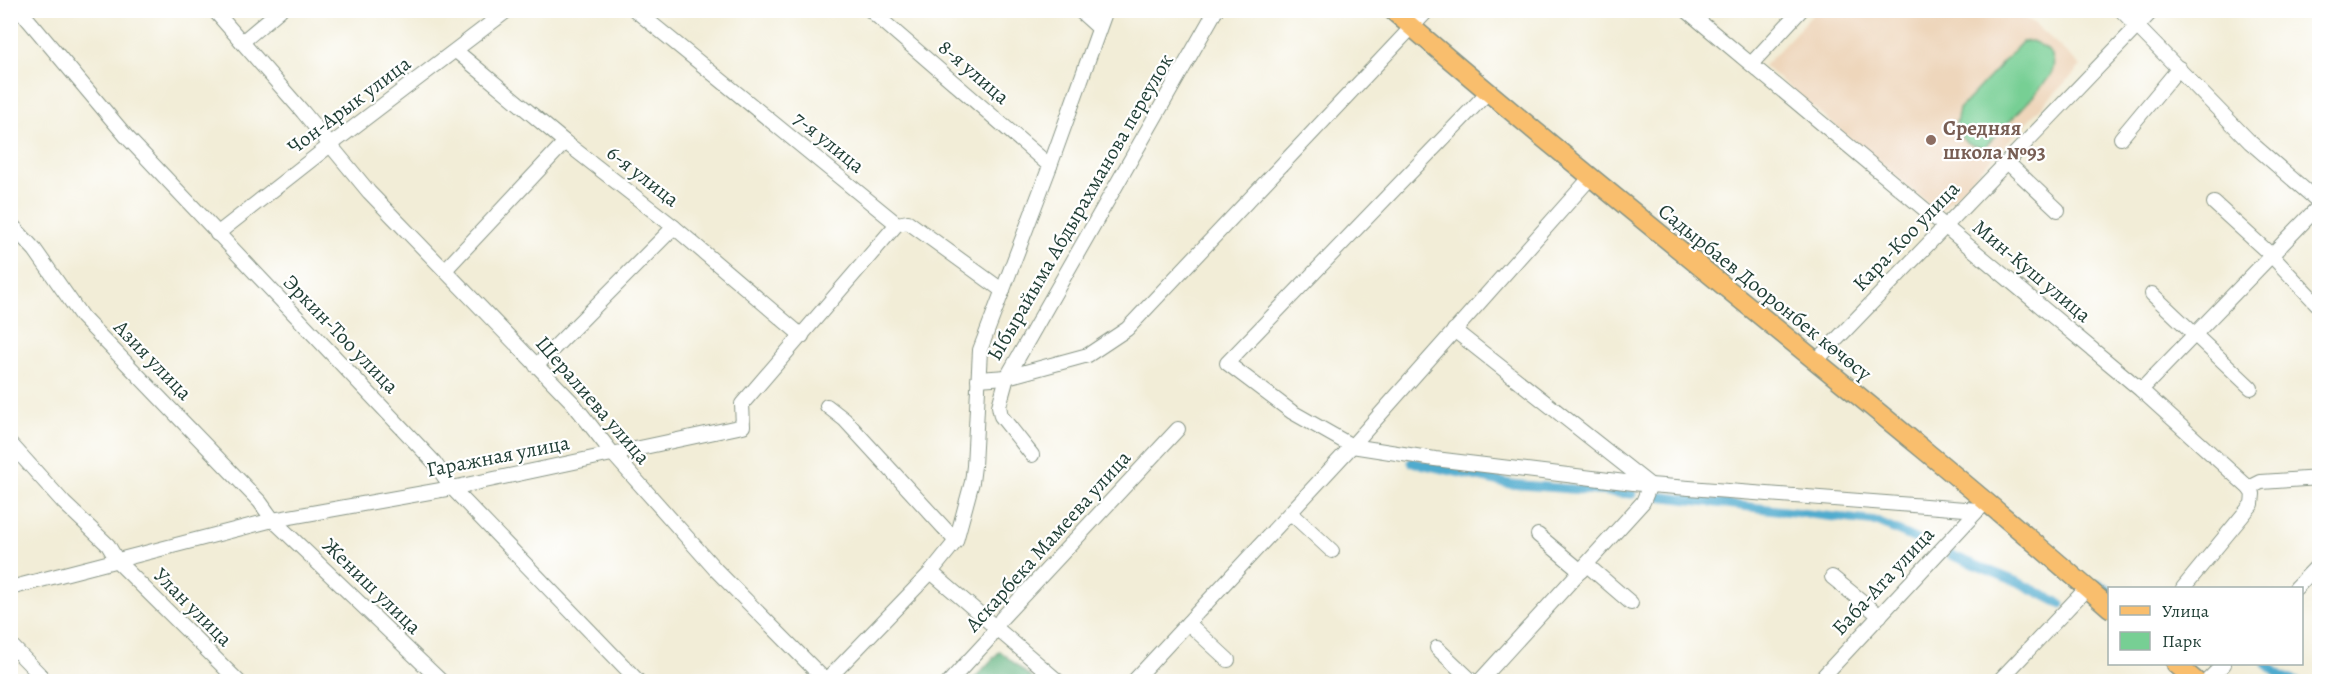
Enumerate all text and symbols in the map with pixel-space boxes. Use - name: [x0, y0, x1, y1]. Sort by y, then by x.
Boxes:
- street label: 8-я улица: [932, 33, 1016, 111]
- street label: Ыбырайыма Абдырахманова переулок: [980, 48, 1180, 366]
- street label: Чон-Арык улица: [282, 49, 417, 161]
- street label: 7-я улица: [787, 105, 871, 180]
- place label: Средняя школа №93: [1943, 114, 2046, 166]
- marker: Средняя школа №93: [1924, 133, 1938, 147]
- street label: 6-я улица: [601, 139, 685, 213]
- street label: Кара-Коо улица: [1846, 175, 1966, 297]
- street label: Садырбаев Дооронбек көчөсү: [1652, 197, 1878, 387]
- street label: Мин-Куш улица: [1967, 213, 2097, 329]
- street label: Эркин-Тоо улица: [277, 268, 405, 400]
- street label: Азия улица: [107, 313, 199, 406]
- street label: Шералиева улица: [529, 330, 657, 471]
- street label: Гаражная улица: [424, 428, 572, 484]
- street label: Аскарбека Мамеева улица: [958, 444, 1137, 638]
- street label: Баба-Ата улица: [1825, 520, 1941, 641]
- street label: Жениш улица: [316, 532, 428, 641]
- street label: Улан улица: [147, 561, 239, 653]
- legend: [2108, 587, 2303, 665]
- text: Улица: [2162, 599, 2210, 623]
- text: Парк: [2162, 629, 2202, 653]

